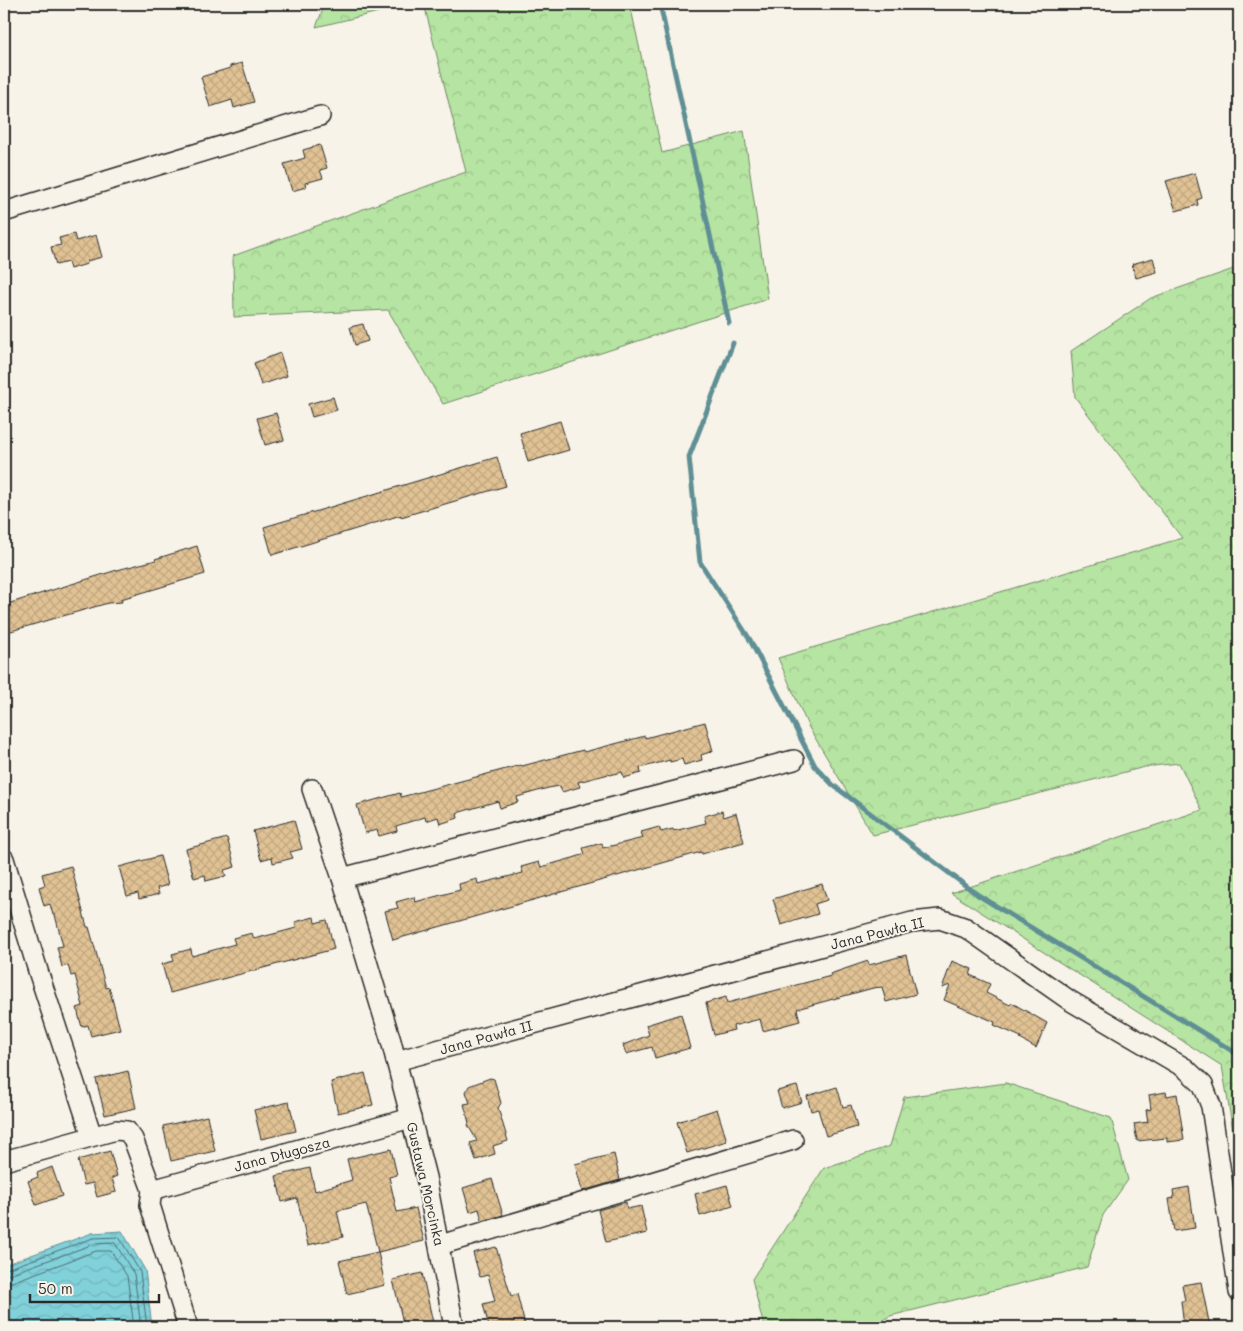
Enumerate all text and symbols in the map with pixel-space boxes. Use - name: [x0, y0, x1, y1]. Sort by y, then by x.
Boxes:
- street label: Jana Pawła II: [828, 912, 926, 954]
- street label: Jana Pawła II: [438, 1015, 534, 1059]
- street label: Gustawa Morcinka: [402, 1120, 450, 1248]
- street label: Jana Długosza: [232, 1132, 332, 1176]
- scale bar: [30, 1271, 159, 1303]
- text: 50 m: [38, 1278, 73, 1298]

